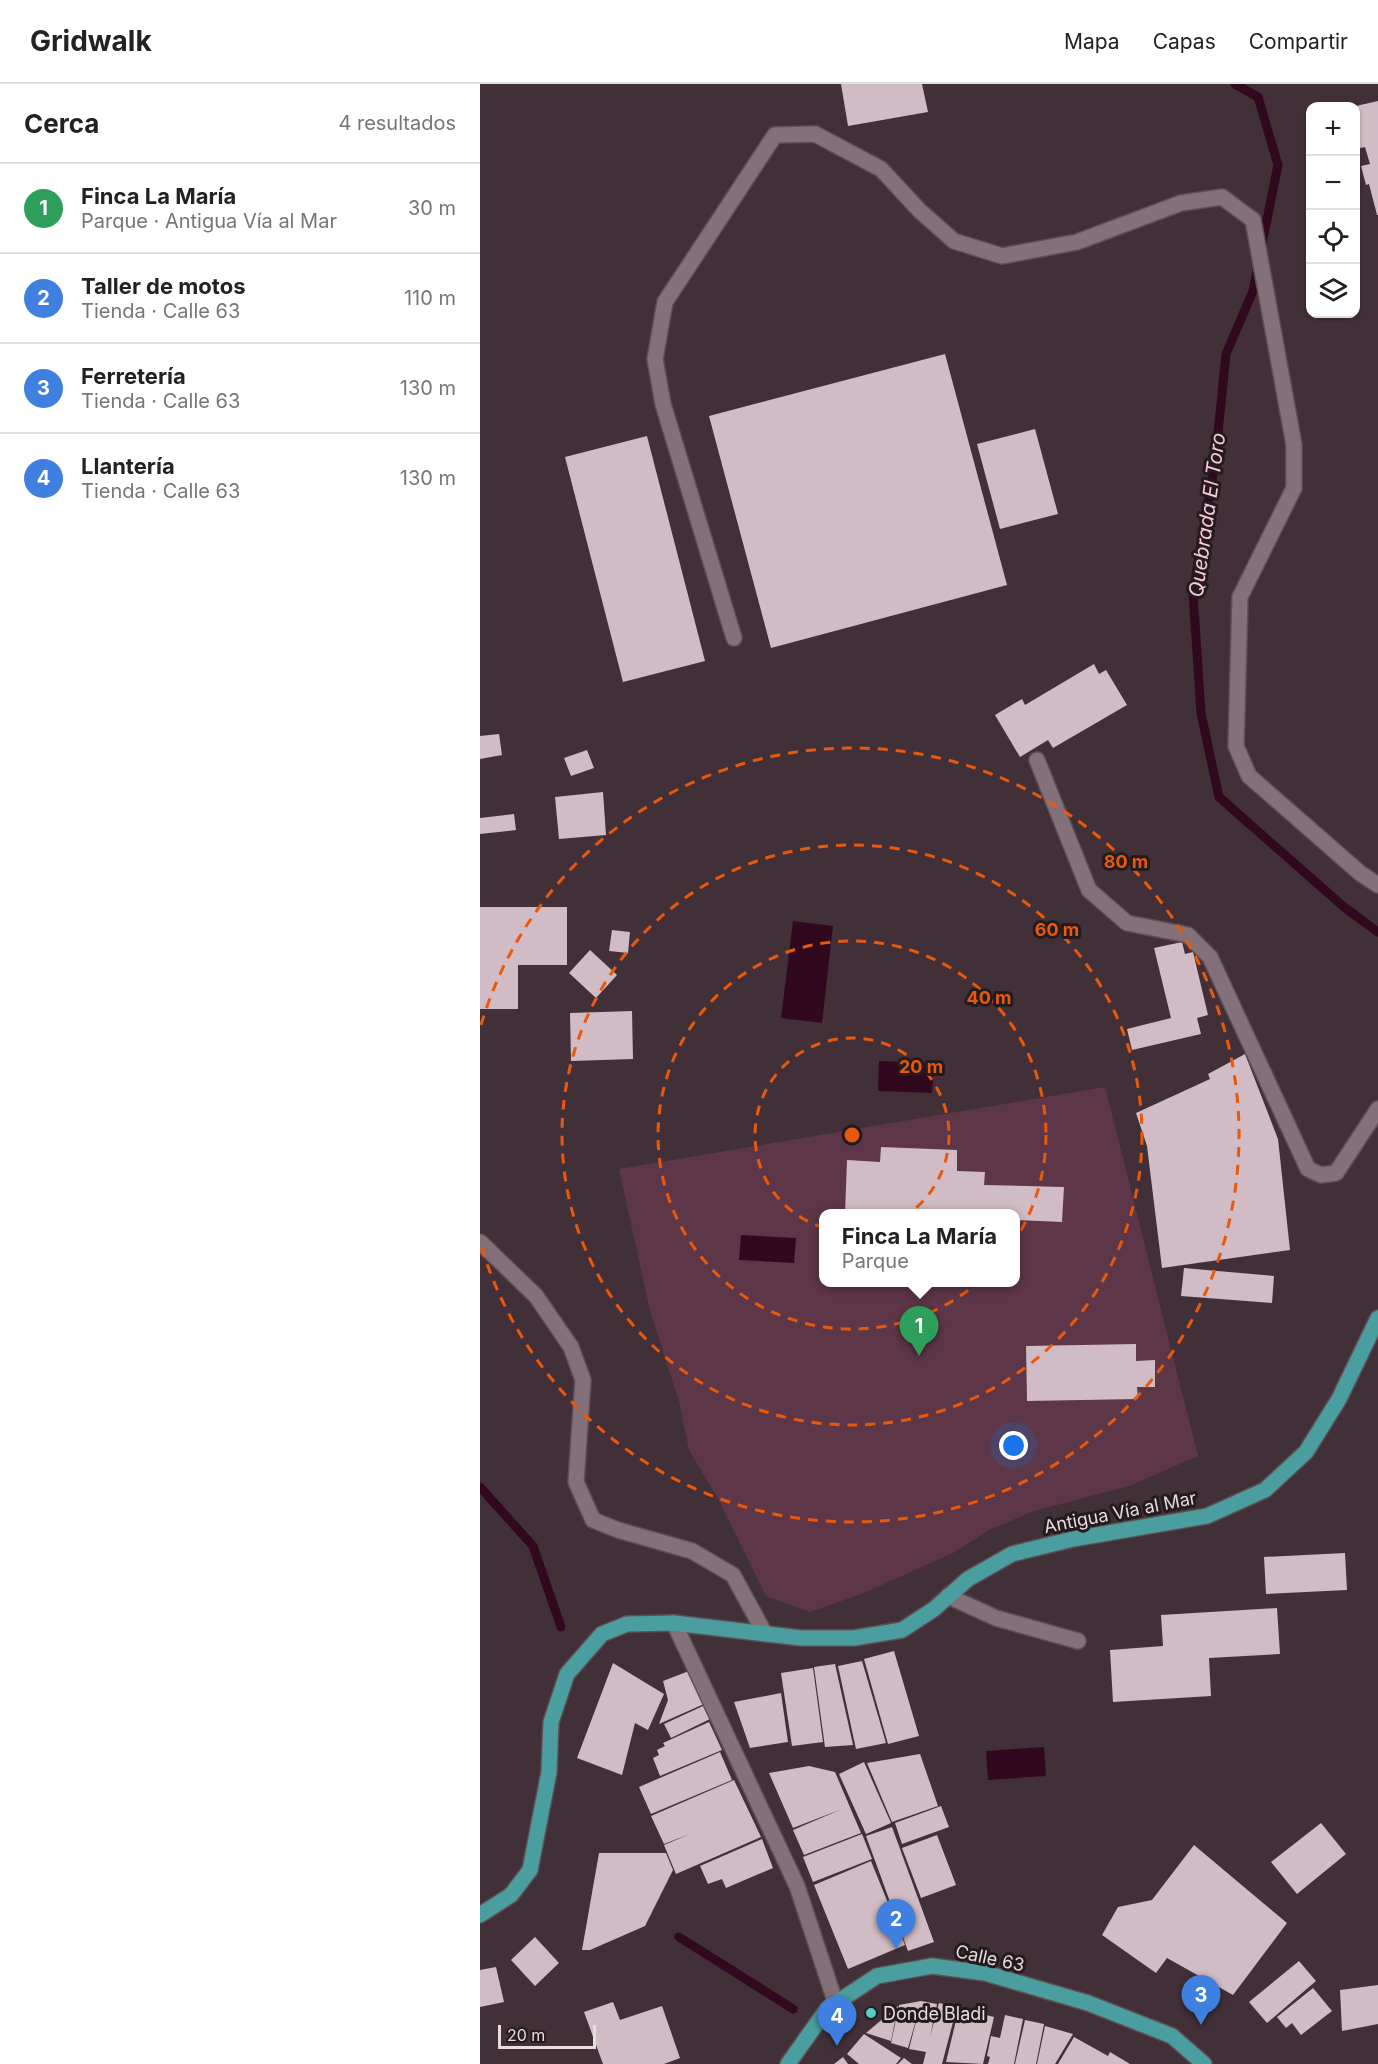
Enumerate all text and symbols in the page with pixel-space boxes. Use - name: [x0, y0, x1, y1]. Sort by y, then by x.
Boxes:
- text: Gridwalk: [30, 24, 152, 58]
- text: Mapa: [1064, 29, 1120, 54]
- text: Capas: [1153, 29, 1216, 54]
- text: Compartir: [1249, 29, 1348, 54]
- map controls: [1306, 102, 1360, 318]
- button: +: [1306, 102, 1360, 156]
- text: Cerca: [24, 108, 99, 139]
- text: 4 resultados: [338, 111, 456, 135]
- button: −: [1306, 156, 1360, 210]
- text: Finca La María: [81, 183, 236, 209]
- text: 1: [39, 196, 48, 220]
- text: 30 m: [408, 196, 456, 220]
- text: Parque · Antigua Vía al Mar: [81, 209, 337, 233]
- button: locate: [1306, 210, 1360, 264]
- button: layers: [1306, 264, 1360, 318]
- text: Taller de motos: [81, 273, 245, 299]
- text: 2: [37, 286, 50, 310]
- text: 110 m: [404, 286, 456, 310]
- text: Tienda · Calle 63: [81, 299, 240, 323]
- text: Ferretería: [81, 363, 186, 389]
- text: 3: [37, 376, 50, 400]
- text: 130 m: [400, 376, 456, 400]
- text: Tienda · Calle 63: [81, 389, 240, 413]
- water label: Quebrada El Toro: [1184, 431, 1230, 599]
- text: Llantería: [81, 453, 175, 479]
- text: 4: [37, 466, 50, 490]
- text: 130 m: [400, 466, 456, 490]
- text: Tienda · Calle 63: [81, 479, 240, 503]
- text: 80 m: [1104, 851, 1148, 872]
- text: 60 m: [1035, 919, 1079, 940]
- text: 40 m: [967, 987, 1012, 1008]
- text: 20 m: [899, 1056, 943, 1077]
- centre of rings: [842, 1125, 862, 1145]
- popup: [819, 1209, 1020, 1287]
- text: Finca La María: [842, 1223, 997, 1249]
- text: Parque: [842, 1249, 909, 1273]
- pin: 1: [900, 1306, 938, 1356]
- your location: [999, 1431, 1028, 1460]
- street label: Antigua Vía al Mar: [1042, 1487, 1198, 1537]
- pin: 2: [876, 1900, 916, 1949]
- street label: Calle 63: [954, 1940, 1026, 1976]
- pin: 3: [1182, 1976, 1220, 2025]
- pin: 4: [818, 1996, 856, 2046]
- place label: Donde Bladi: [883, 2003, 986, 2024]
- marker: Donde Bladi: [864, 2006, 878, 2020]
- scale bar: [498, 2022, 596, 2050]
- text: 20 m: [507, 2025, 545, 2045]

